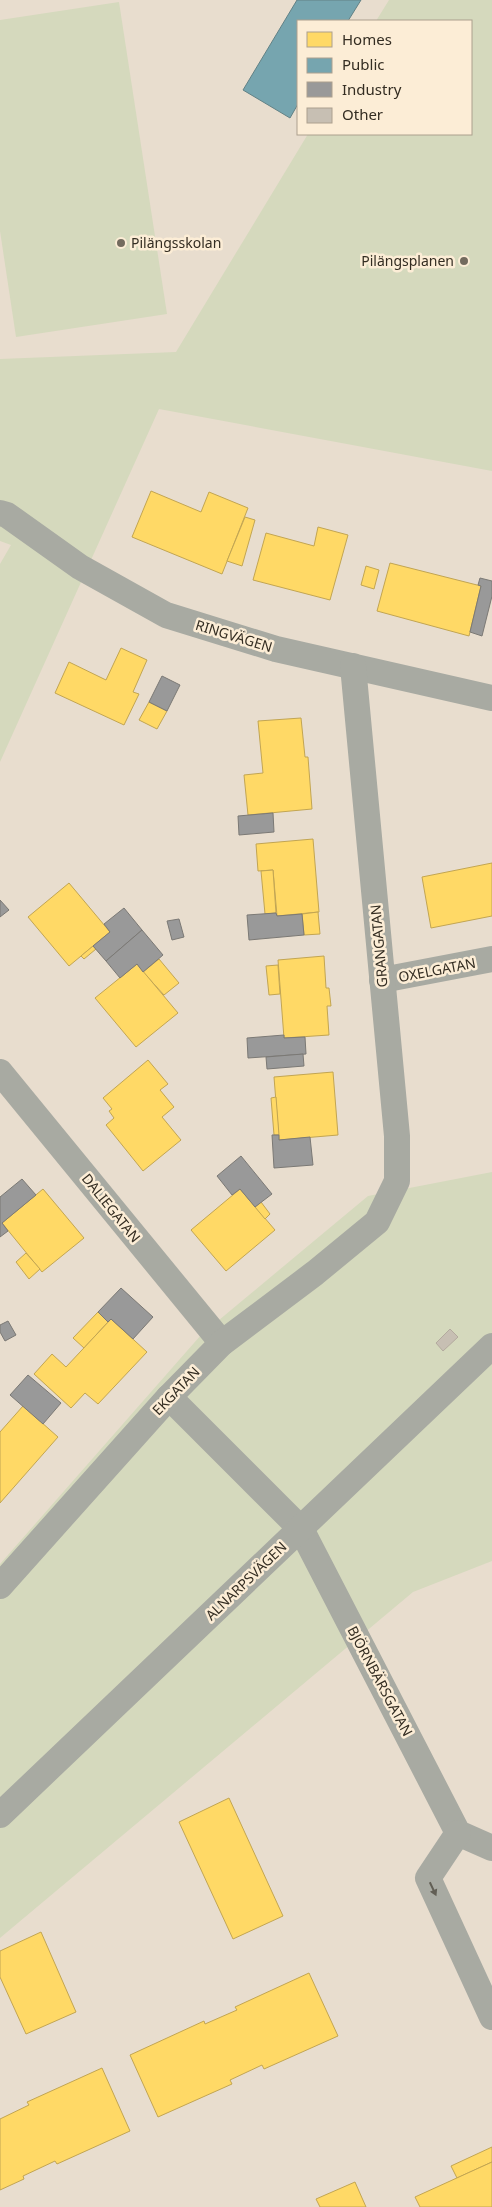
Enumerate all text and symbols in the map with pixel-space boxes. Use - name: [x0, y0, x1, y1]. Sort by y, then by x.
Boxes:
- legend: [297, 20, 472, 135]
- text: Homes: [342, 29, 392, 49]
- text: Public: [342, 54, 385, 74]
- text: Industry: [342, 79, 402, 99]
- text: Other: [342, 104, 383, 124]
- place label: Pilängsskolan: [131, 233, 221, 252]
- marker: Pilängsskolan: [115, 237, 127, 249]
- place label: Pilängsplanen: [361, 251, 454, 270]
- marker: Pilängsplanen: [458, 255, 470, 267]
- street label: RINGVÄGEN: [193, 615, 275, 656]
- street label: GRANGATAN: [365, 904, 392, 988]
- street label: OXELGATAN: [397, 953, 477, 986]
- street label: DALIEGATAN: [78, 1169, 145, 1246]
- street label: EKGATAN: [148, 1362, 204, 1419]
- street label: ALNARPSVÄGEN: [201, 1537, 290, 1624]
- street label: BJÖRNBÄRSGATAN: [343, 1622, 418, 1739]
- one-way arrow: [430, 1882, 438, 1896]

